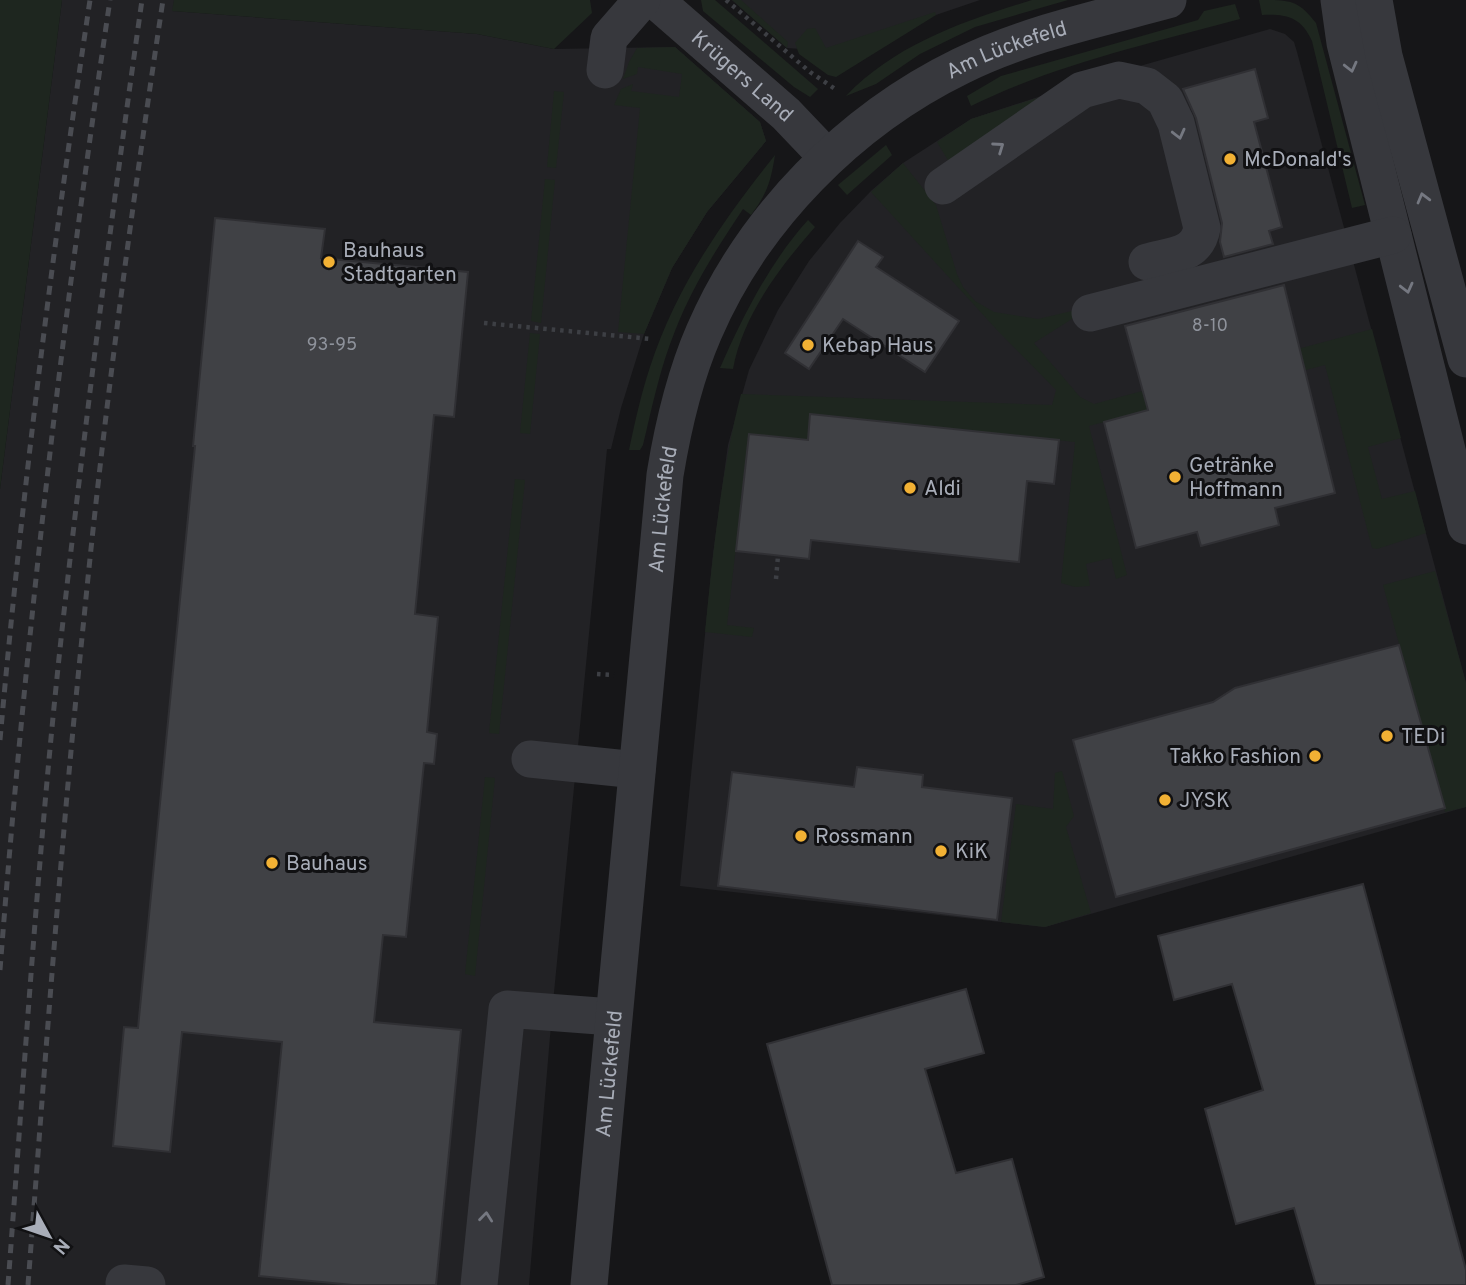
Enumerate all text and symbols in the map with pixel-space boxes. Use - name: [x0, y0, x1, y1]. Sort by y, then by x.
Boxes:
- street label: Am Lückefeld: [942, 16, 1070, 86]
- street label: Krügers Land: [685, 25, 798, 129]
- one-way arrow: [1343, 61, 1357, 73]
- one-way arrow: [1171, 128, 1185, 140]
- one-way arrow: [992, 142, 1005, 155]
- place label: McDonald's: [1244, 147, 1352, 174]
- marker: McDonald's: [1222, 151, 1238, 167]
- one-way arrow: [1416, 192, 1431, 204]
- place label: Bauhaus Stadtgarten: [343, 238, 457, 289]
- marker: Bauhaus Stadtgarten: [321, 254, 337, 270]
- one-way arrow: [1398, 282, 1413, 294]
- house number: 8-10: [1192, 315, 1228, 338]
- place label: Kebap Haus: [822, 333, 934, 360]
- house number: 93-95: [307, 334, 357, 357]
- marker: Kebap Haus: [800, 337, 816, 353]
- street label: Am Lückefeld: [644, 444, 685, 574]
- place label: Getränke Hoffmann: [1189, 453, 1283, 504]
- marker: Getränke Hoffmann: [1167, 469, 1183, 485]
- place label: Aldi: [924, 476, 961, 503]
- marker: Aldi: [902, 480, 918, 496]
- place label: TEDi: [1401, 724, 1445, 751]
- marker: TEDi: [1379, 728, 1395, 744]
- place label: Takko Fashion: [1169, 744, 1301, 771]
- marker: Takko Fashion: [1307, 748, 1323, 764]
- place label: JYSK: [1179, 788, 1230, 815]
- marker: JYSK: [1157, 792, 1173, 808]
- place label: Rossmann: [815, 824, 913, 851]
- marker: Rossmann: [793, 828, 809, 844]
- place label: KiK: [955, 839, 988, 866]
- marker: KiK: [933, 843, 949, 859]
- place label: Bauhaus: [286, 851, 367, 878]
- marker: Bauhaus: [264, 855, 280, 871]
- street label: Am Lückefeld: [591, 1009, 630, 1139]
- north arrow: [14, 1201, 84, 1271]
- one-way arrow: [478, 1211, 493, 1222]
- text: N: [47, 1233, 74, 1259]

